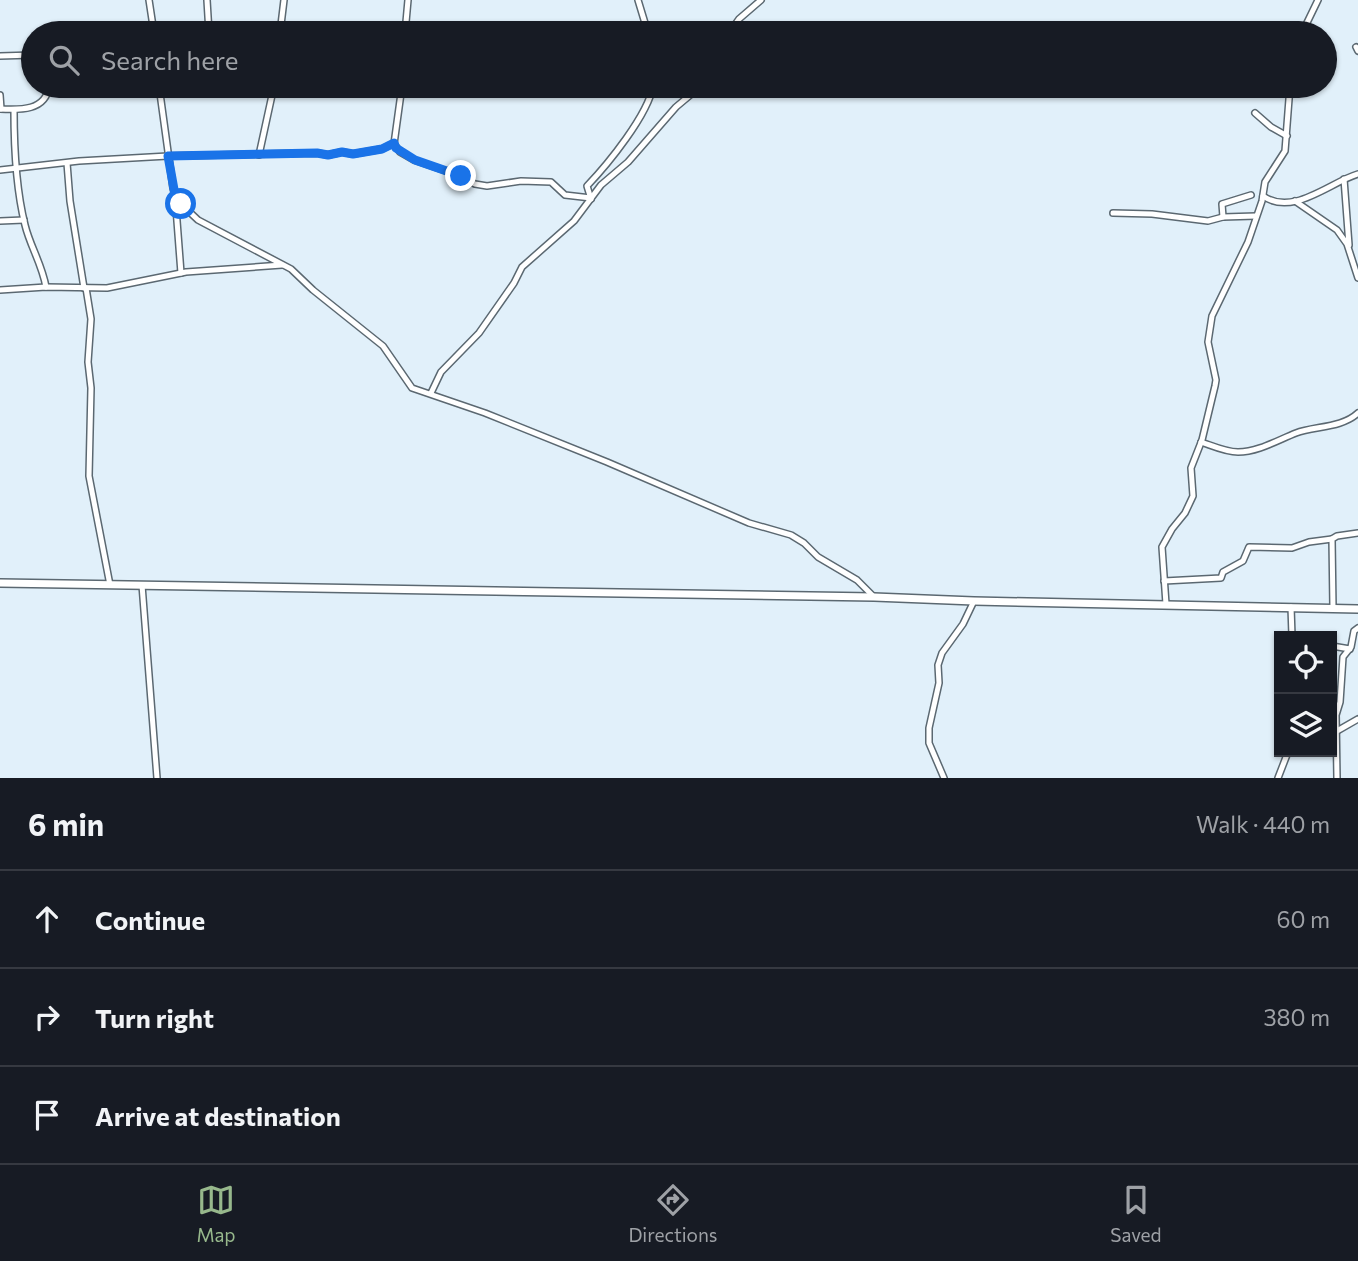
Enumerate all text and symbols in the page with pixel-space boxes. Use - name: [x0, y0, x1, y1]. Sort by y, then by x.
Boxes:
- search box: [21, 21, 1337, 98]
- icon: search: [45, 41, 83, 79]
- text: Search here: [101, 44, 239, 75]
- route end: [445, 160, 476, 191]
- route start: [165, 188, 196, 219]
- map controls: [1274, 631, 1337, 757]
- button: locate: [1274, 631, 1337, 694]
- button: layers: [1274, 694, 1337, 757]
- text: 6 min: [28, 805, 104, 842]
- text: Walk · 440 m: [1196, 810, 1330, 838]
- icon: ahead: [28, 900, 66, 938]
- text: Continue: [95, 904, 205, 935]
- text: 60 m: [1277, 905, 1330, 933]
- icon: right: [28, 998, 66, 1036]
- text: Turn right: [95, 1002, 214, 1033]
- text: 380 m: [1263, 1003, 1330, 1031]
- icon: arrive: [28, 1096, 66, 1134]
- text: Arrive at destination: [95, 1100, 341, 1131]
- tab: Map: [196, 1181, 236, 1246]
- tab: Directions: [628, 1181, 718, 1246]
- tab: Saved: [1110, 1181, 1162, 1246]

